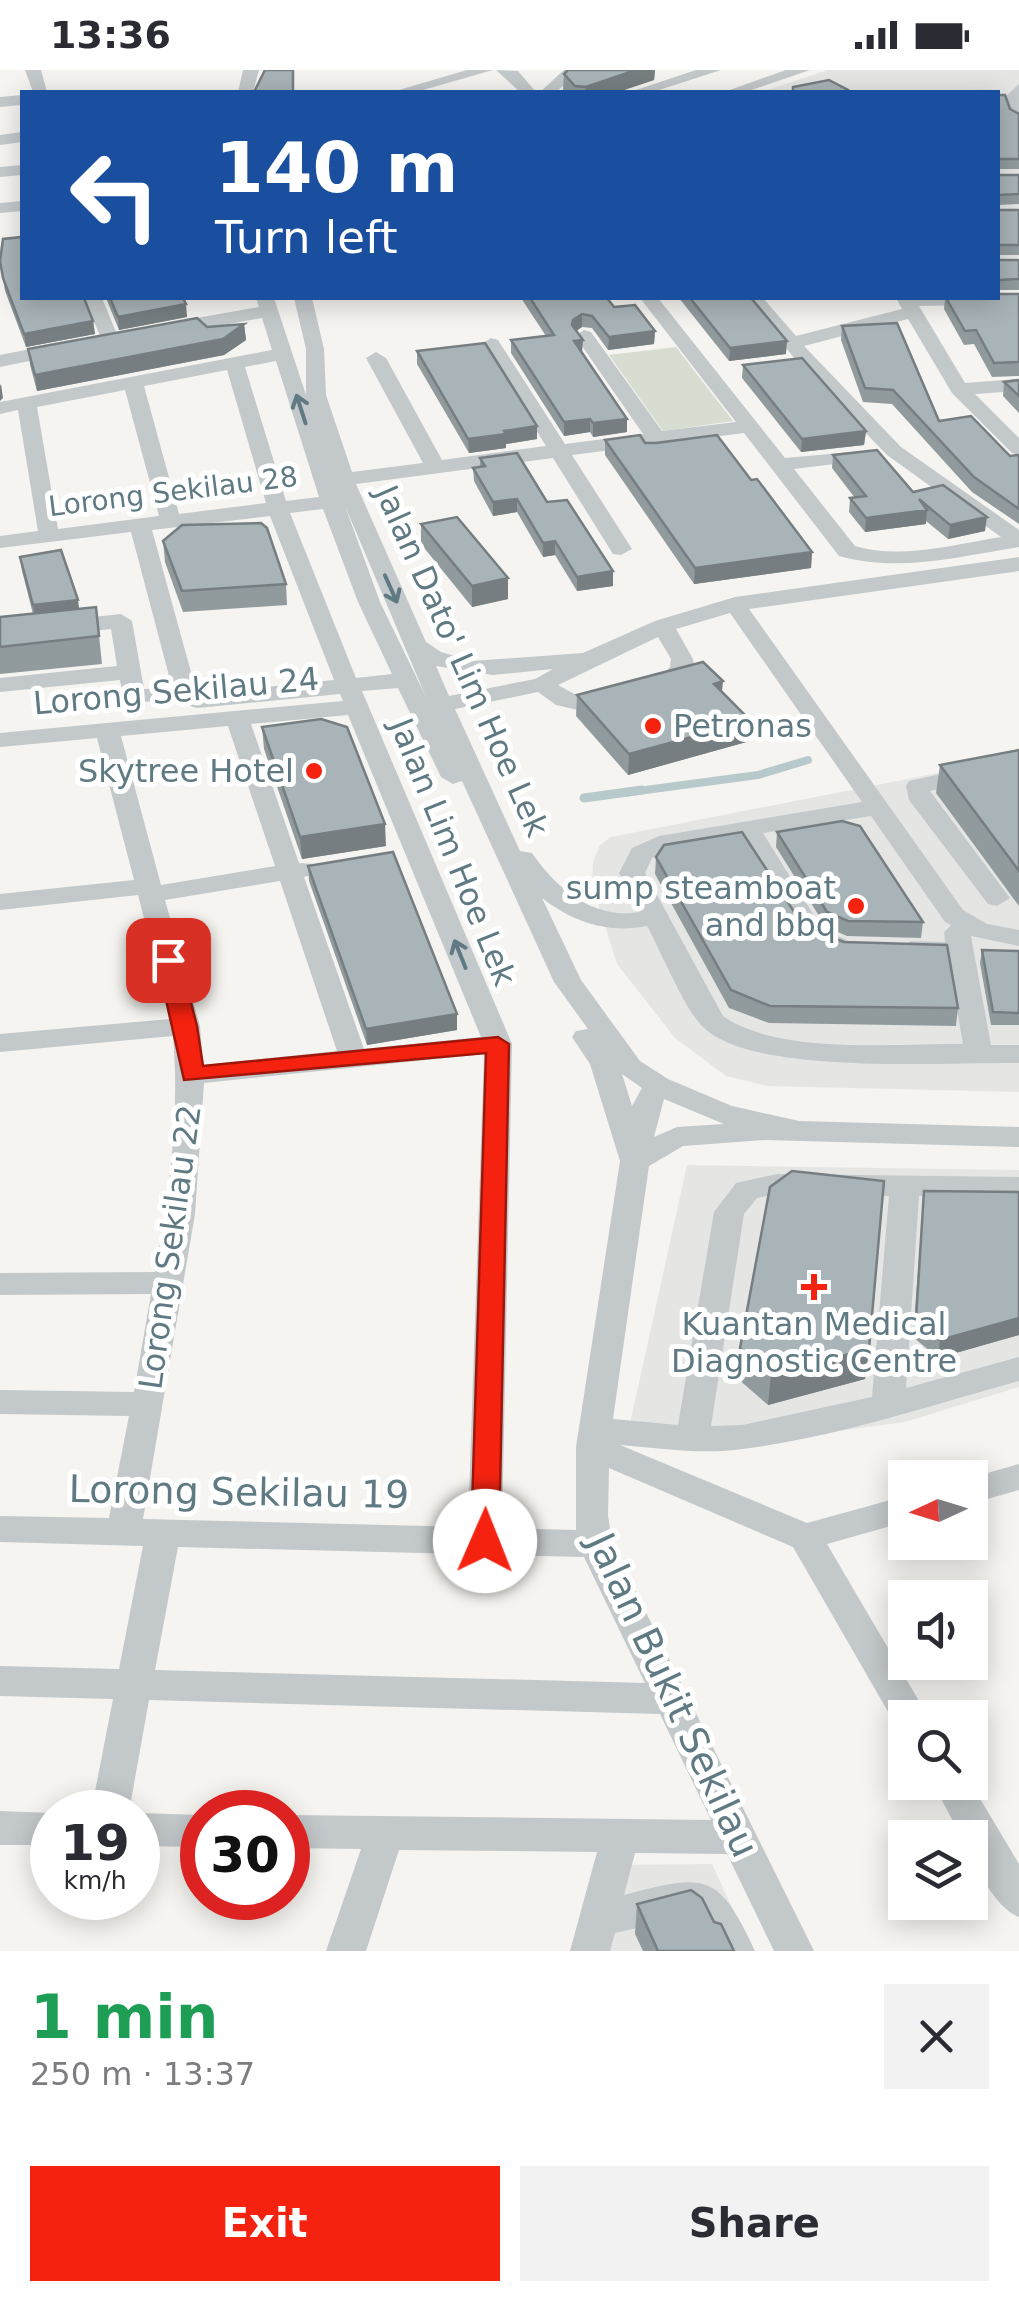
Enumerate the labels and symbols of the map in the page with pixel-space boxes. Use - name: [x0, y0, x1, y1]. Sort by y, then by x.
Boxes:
- one-way arrow: [291, 394, 309, 426]
- street label: Lorong Sekilau 28: [47, 460, 300, 523]
- street label: Jalan Dato' Lim Hoe Lek: [366, 478, 557, 843]
- one-way arrow: [383, 573, 401, 604]
- street label: Lorong Sekilau 24: [32, 660, 320, 722]
- place label: Petronas: [673, 707, 812, 745]
- street label: Jalan Lim Hoe Lek: [381, 711, 524, 992]
- marker: Petronas: [642, 715, 664, 737]
- place label: Skytree Hotel: [78, 752, 294, 790]
- marker: Skytree Hotel: [303, 760, 325, 782]
- place label: sump steamboat and bbq: [566, 869, 836, 944]
- marker: sump steamboat and bbq: [845, 895, 867, 917]
- pin: [126, 918, 211, 1003]
- one-way arrow: [450, 940, 468, 970]
- street label: Lorong Sekilau 22: [131, 1102, 209, 1392]
- marker: Kuantan Medical Diagnostic Centre: [801, 1274, 827, 1300]
- place label: Kuantan Medical Diagnostic Centre: [671, 1305, 957, 1380]
- north arrow: [888, 1460, 988, 1560]
- street label: Lorong Sekilau 19: [68, 1467, 410, 1517]
- position arrow: [433, 1489, 537, 1593]
- street label: Jalan Bukit Sekilau: [578, 1524, 767, 1864]
- speed limit sign: 30: [180, 1790, 310, 1920]

